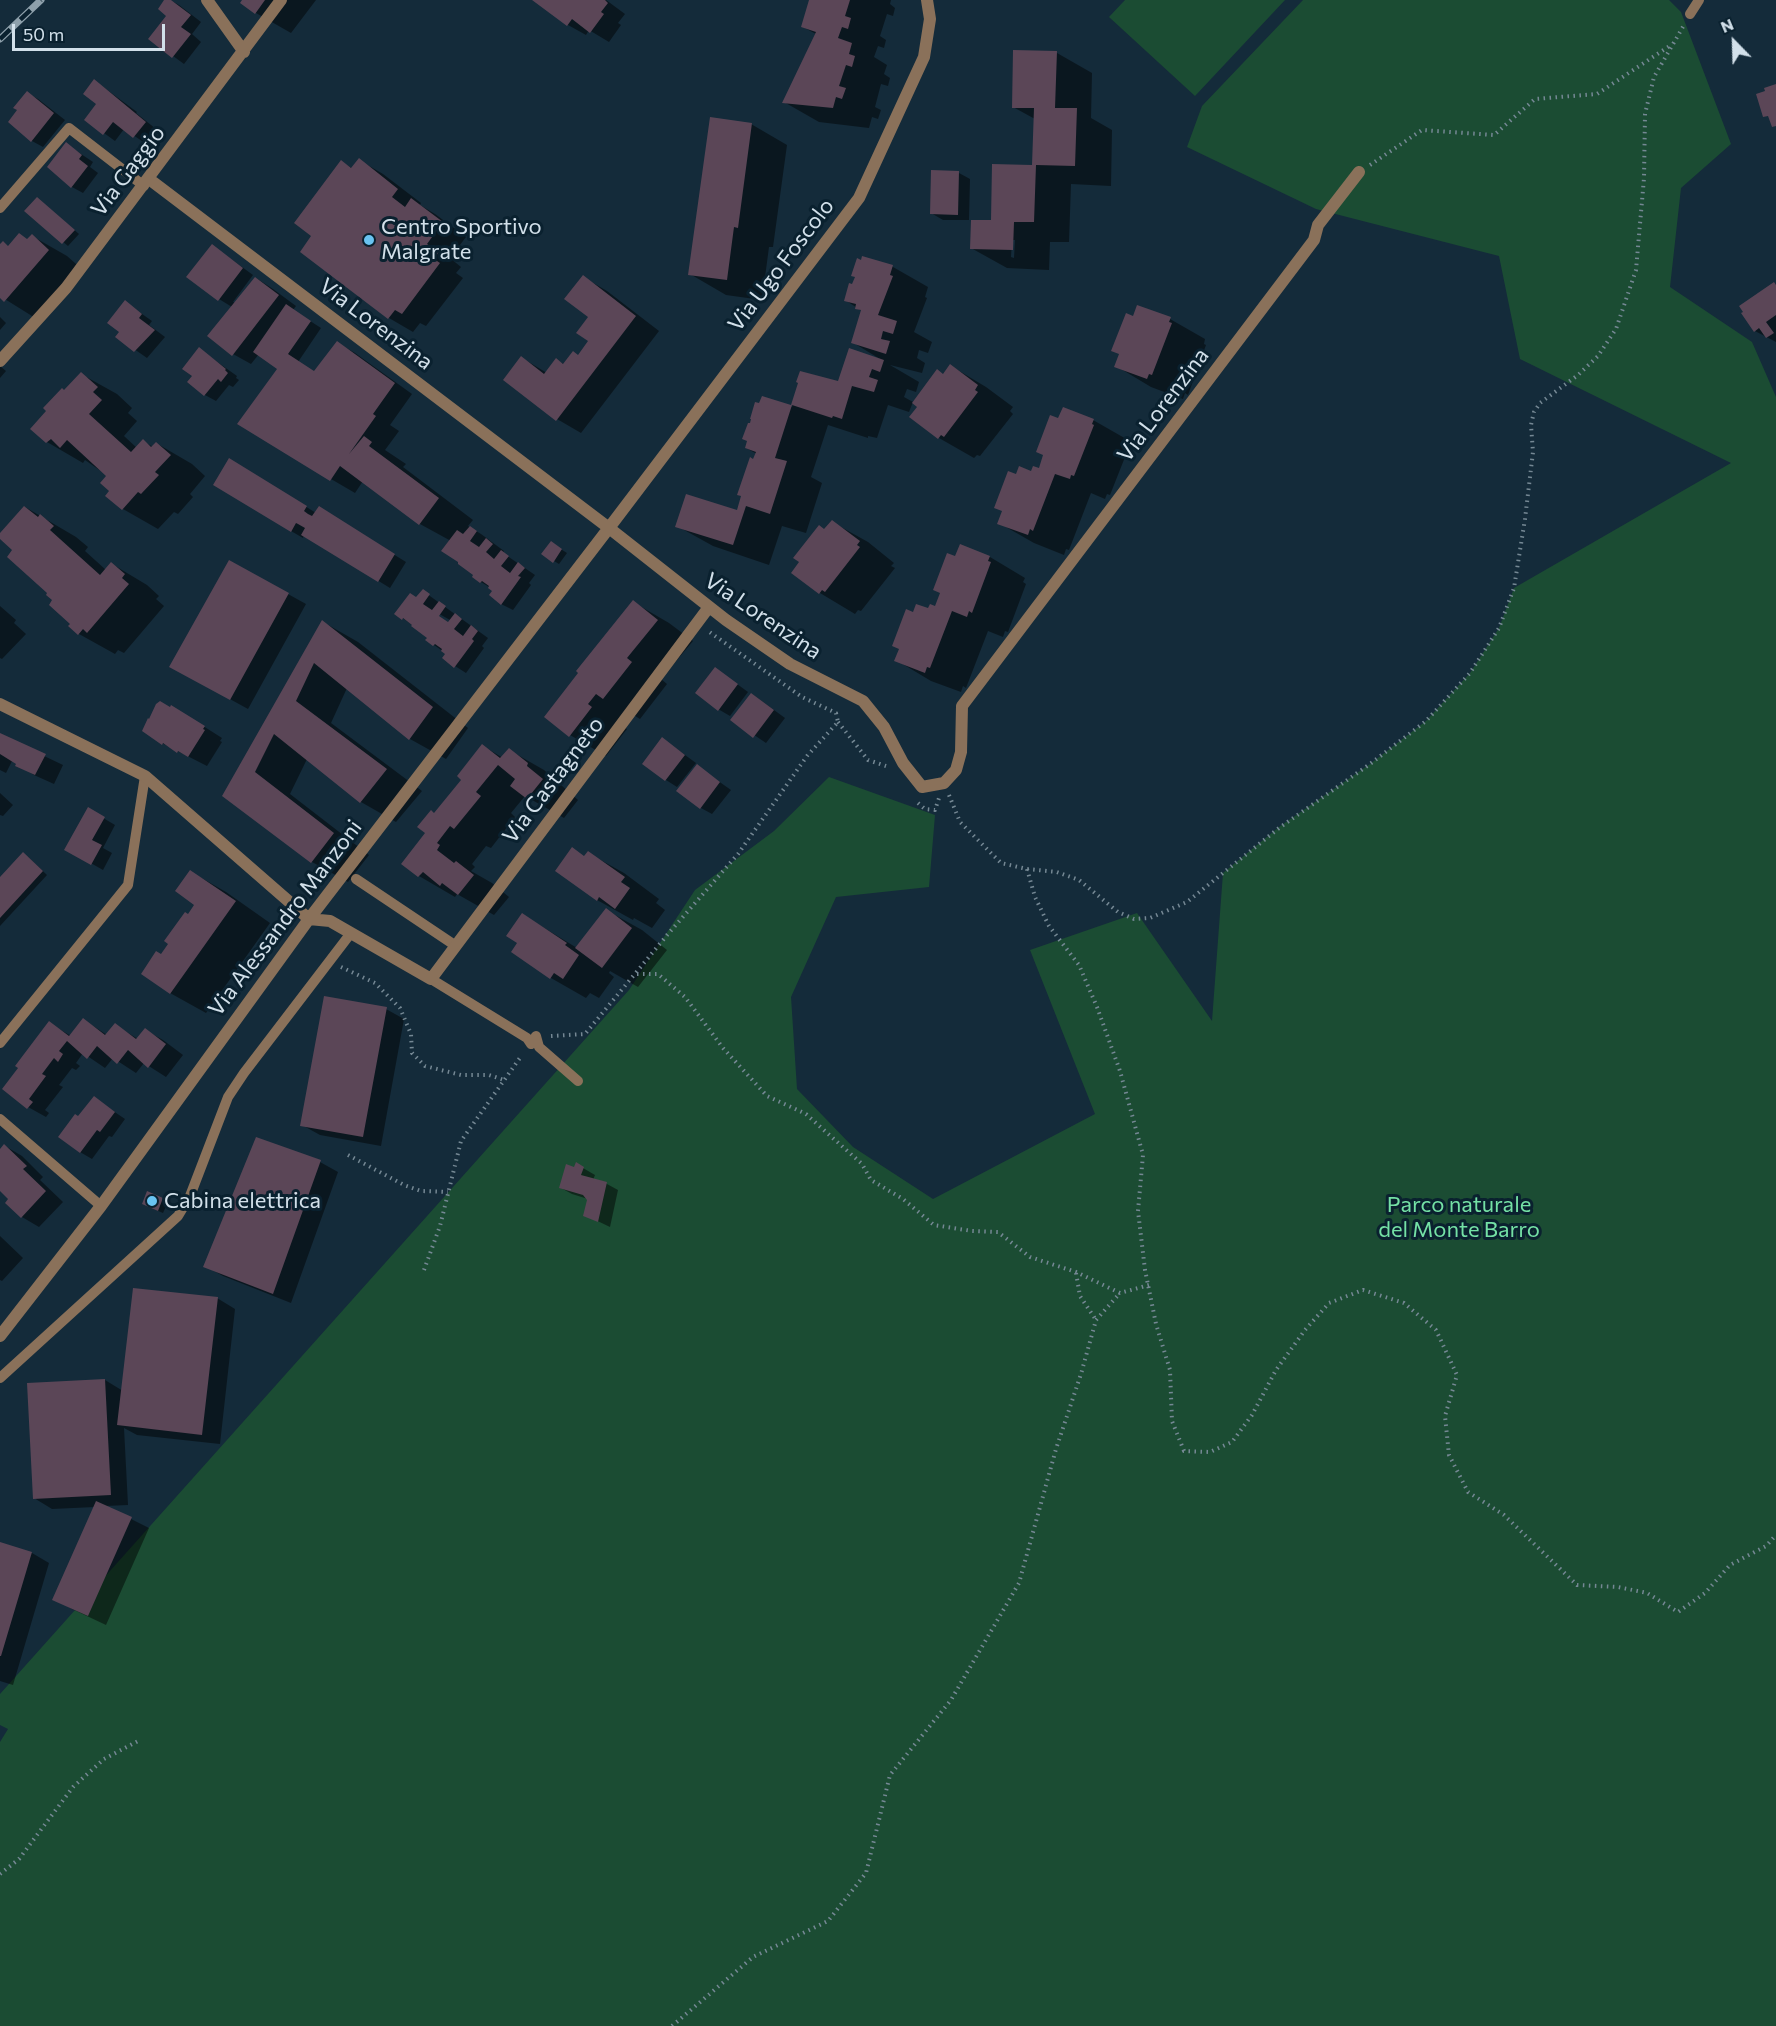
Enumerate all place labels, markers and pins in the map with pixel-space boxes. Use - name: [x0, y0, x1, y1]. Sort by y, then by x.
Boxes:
- place label: Centro Sportivo Malgrate: [381, 214, 542, 266]
- marker: Centro Sportivo Malgrate: [362, 233, 376, 247]
- place label: Cabina elettrica: [164, 1188, 321, 1214]
- marker: Cabina elettrica: [145, 1194, 159, 1208]

